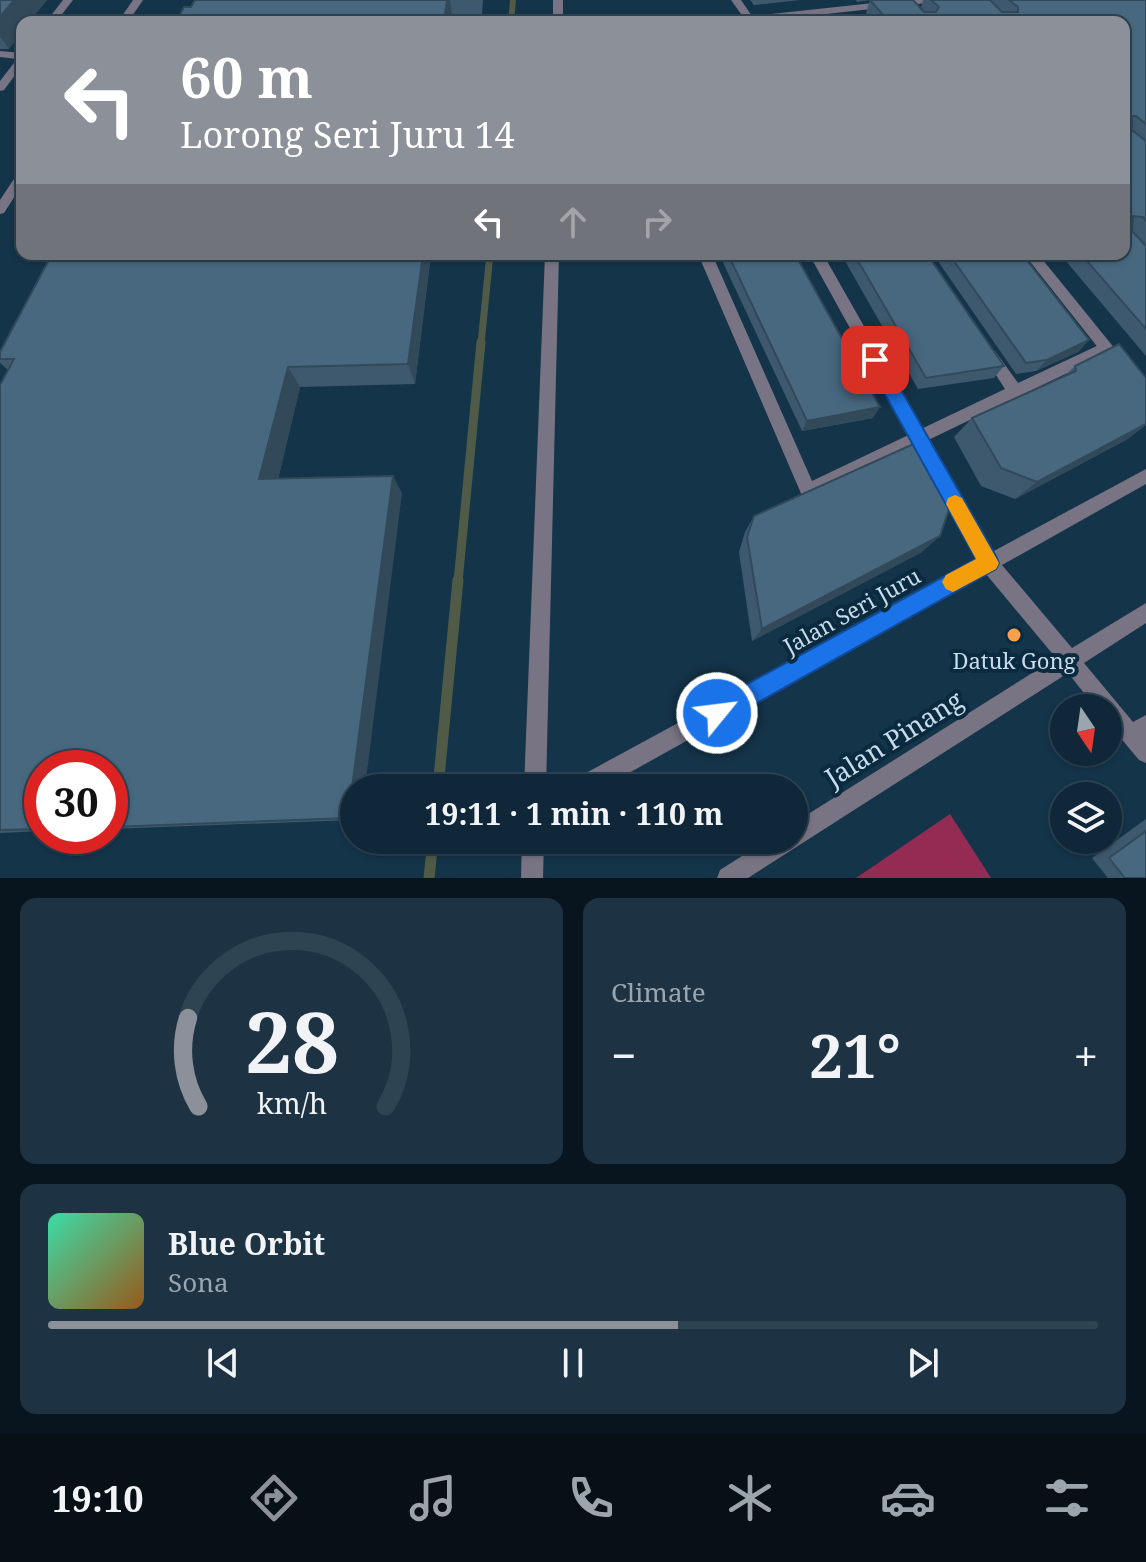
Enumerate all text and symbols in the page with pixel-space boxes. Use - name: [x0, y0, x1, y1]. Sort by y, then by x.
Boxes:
- text: 60 m: [180, 38, 313, 114]
- icon: left: [48, 48, 152, 152]
- text: Lorong Seri Juru 14: [180, 110, 515, 159]
- icon: left: [467, 200, 511, 244]
- icon: ahead: [551, 200, 595, 244]
- icon: right: [635, 200, 679, 244]
- pin: [841, 326, 909, 394]
- icon: arrive: [853, 338, 897, 382]
- street label: Jalan Seri Juru: [777, 560, 925, 661]
- marker: Datuk Gong: [1005, 626, 1023, 644]
- place label: Datuk Gong: [952, 645, 1076, 675]
- position arrow: [675, 671, 759, 755]
- street label: Jalan Pinang: [817, 681, 969, 795]
- north arrow: [1050, 694, 1122, 766]
- map controls: [1050, 694, 1122, 854]
- speed limit sign: 30: [24, 750, 128, 854]
- button: layers: [1050, 782, 1122, 854]
- text: 19:11 · 1 min · 110 m: [425, 793, 723, 834]
- text: Climate: [611, 974, 706, 1010]
- text: 28: [244, 984, 339, 1097]
- text: 21°: [809, 1014, 901, 1096]
- text: −: [611, 1025, 636, 1085]
- text: +: [1073, 1025, 1098, 1085]
- text: km/h: [256, 1083, 327, 1122]
- text: Blue Orbit: [168, 1223, 325, 1264]
- text: Sona: [168, 1264, 229, 1300]
- icon: previous: [201, 1341, 245, 1385]
- icon: pause: [551, 1341, 595, 1385]
- icon: next: [901, 1341, 945, 1385]
- icon: directions: [246, 1470, 302, 1526]
- icon: music: [405, 1470, 461, 1526]
- icon: phone: [563, 1470, 619, 1526]
- icon: climate: [722, 1470, 778, 1526]
- icon: car: [880, 1470, 936, 1526]
- icon: filters: [1039, 1470, 1095, 1526]
- text: 19:10: [51, 1474, 144, 1523]

